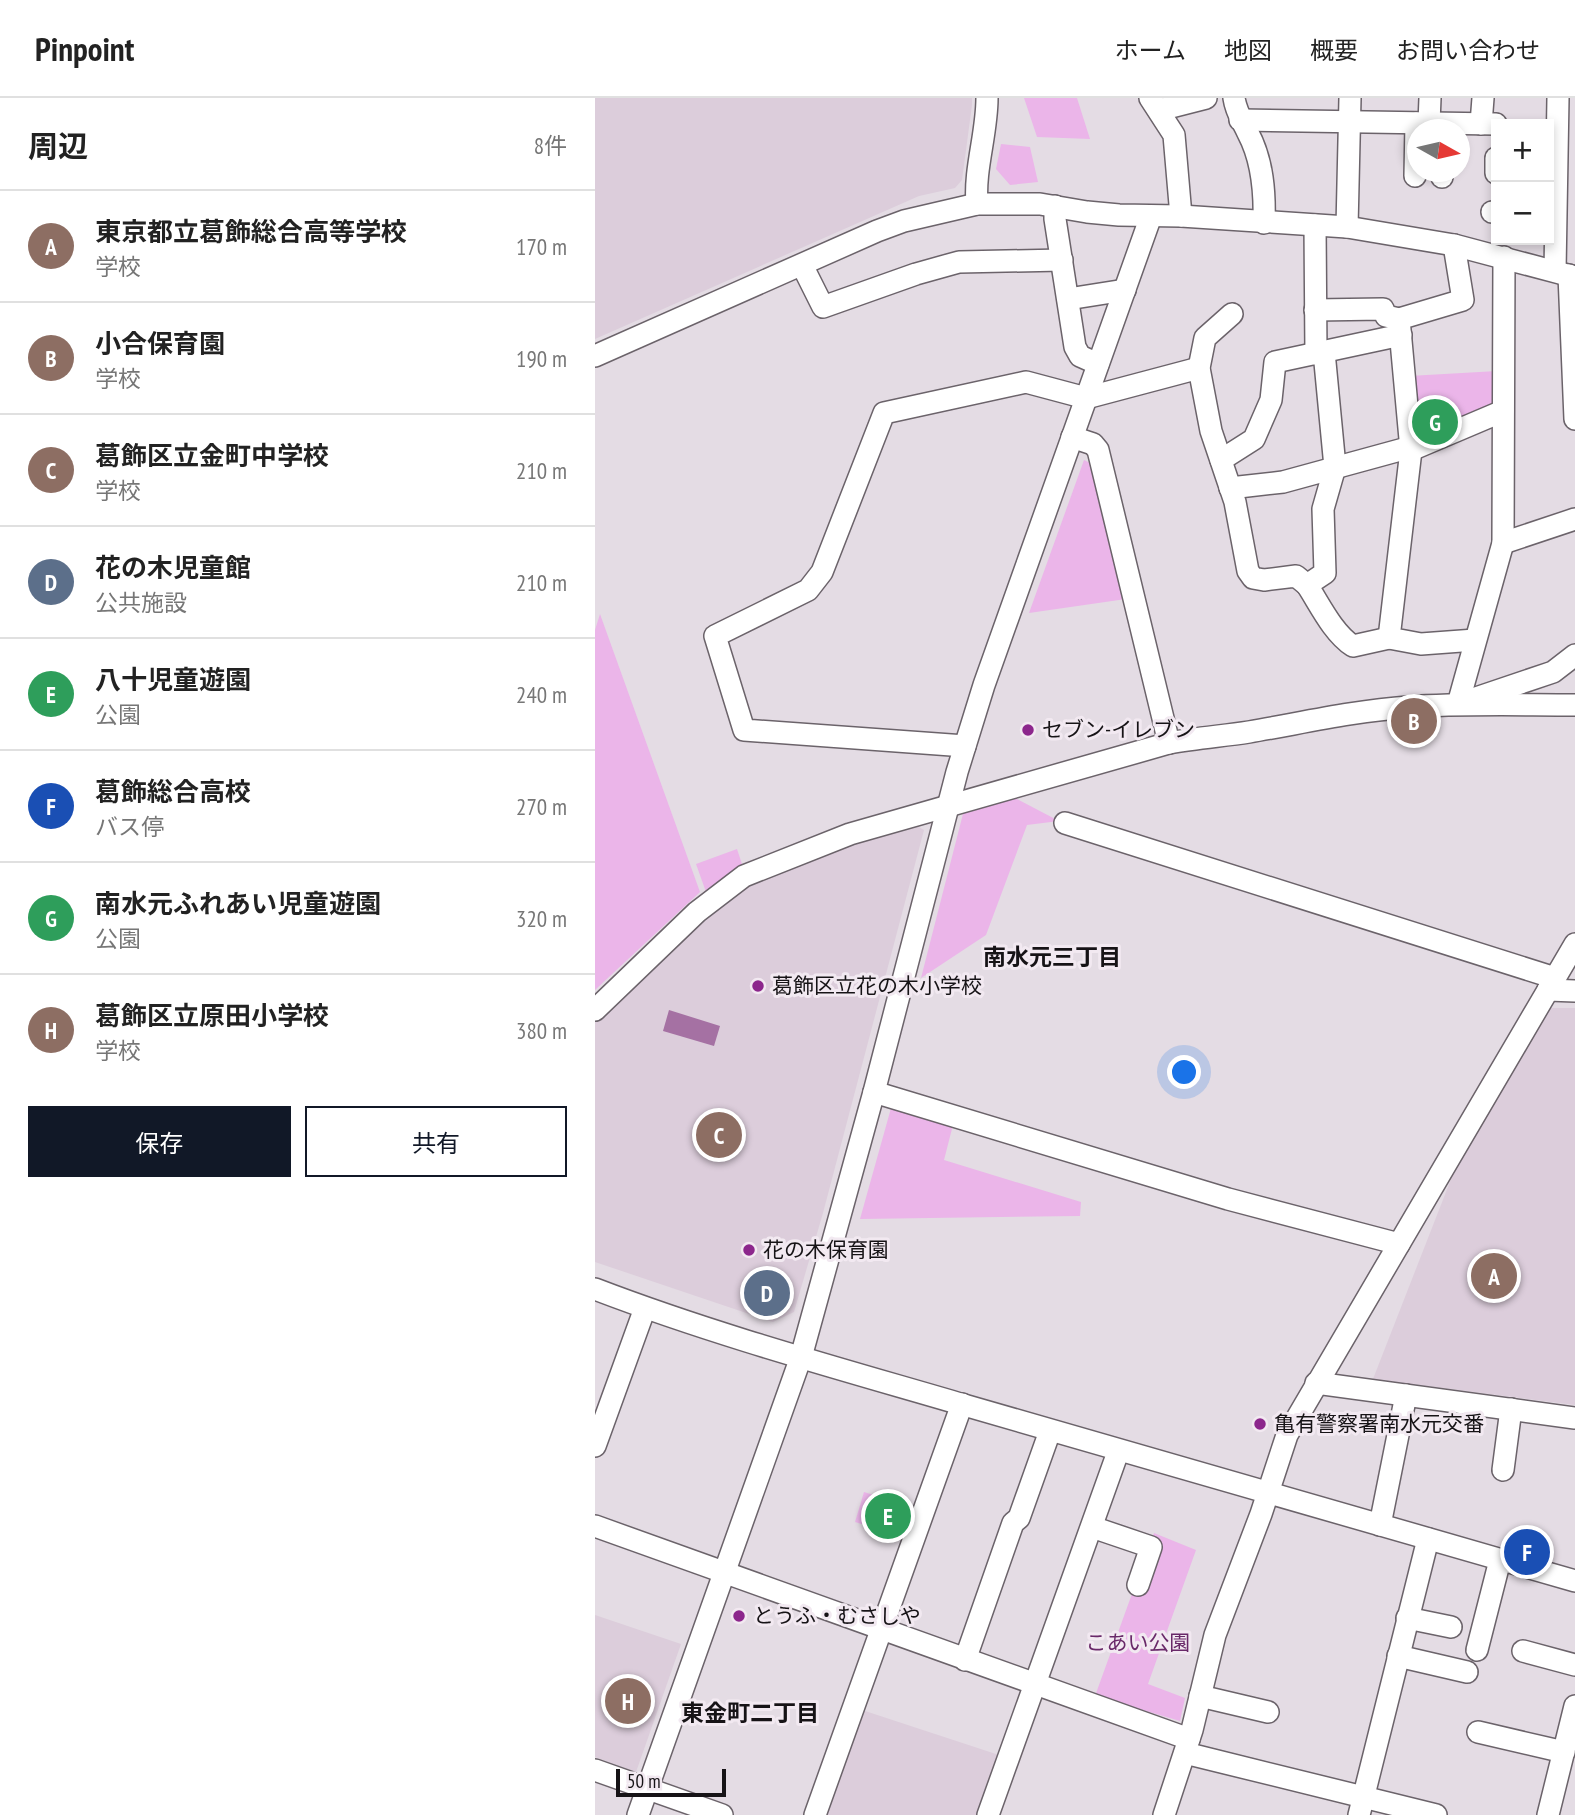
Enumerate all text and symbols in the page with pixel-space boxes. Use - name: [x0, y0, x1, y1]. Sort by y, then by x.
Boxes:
- text: Pinpoint: [35, 27, 134, 70]
- text: ホーム: [1115, 35, 1186, 66]
- text: 地図: [1224, 35, 1272, 66]
- text: 概要: [1310, 35, 1358, 66]
- text: お問い合わせ: [1396, 35, 1540, 66]
- north arrow: [1407, 119, 1470, 182]
- map controls: [1491, 119, 1554, 245]
- button: +: [1491, 119, 1554, 182]
- text: 周辺: [28, 126, 88, 165]
- text: 8件: [534, 131, 567, 160]
- button: −: [1491, 182, 1554, 245]
- text: 東京都立葛飾総合高等学校: [95, 215, 407, 248]
- text: A: [45, 232, 57, 261]
- text: 170 m: [516, 232, 567, 261]
- text: 学校: [95, 252, 141, 281]
- text: 小合保育園: [95, 327, 225, 360]
- text: B: [45, 344, 57, 373]
- text: 190 m: [516, 344, 567, 373]
- text: 学校: [95, 364, 141, 393]
- pin: G: [1412, 396, 1458, 448]
- text: 葛飾区立金町中学校: [95, 439, 329, 472]
- text: C: [46, 456, 56, 485]
- text: 210 m: [516, 456, 567, 485]
- text: 学校: [95, 476, 141, 505]
- text: 花の木児童館: [95, 551, 251, 584]
- text: D: [45, 568, 57, 597]
- text: 210 m: [516, 568, 567, 597]
- text: 公共施設: [95, 588, 187, 617]
- text: 八十児童遊園: [95, 663, 251, 696]
- text: E: [46, 680, 56, 709]
- text: 240 m: [516, 680, 567, 709]
- pin: B: [1391, 695, 1437, 747]
- text: 公園: [95, 700, 141, 729]
- place label: セブン-イレブン: [1042, 716, 1195, 743]
- marker: セブン-イレブン: [1020, 722, 1036, 738]
- text: 葛飾総合高校: [95, 775, 251, 808]
- text: F: [46, 792, 56, 821]
- text: 270 m: [516, 792, 567, 821]
- text: バス停: [95, 812, 164, 841]
- text: 南水元ふれあい児童遊園: [95, 887, 381, 920]
- text: G: [45, 904, 57, 933]
- text: 320 m: [516, 904, 567, 933]
- text: 公園: [95, 924, 141, 953]
- district label: 南水元三丁目: [983, 942, 1121, 971]
- place label: 葛飾区立花の木小学校: [772, 972, 982, 999]
- marker: 葛飾区立花の木小学校: [750, 978, 766, 994]
- text: 葛飾区立原田小学校: [95, 999, 329, 1032]
- text: H: [45, 1016, 57, 1045]
- text: 380 m: [516, 1016, 567, 1045]
- text: 学校: [95, 1036, 141, 1065]
- your location: [1167, 1055, 1201, 1089]
- button: 保存: [28, 1106, 291, 1177]
- button: 共有: [305, 1106, 567, 1177]
- pin: C: [696, 1109, 742, 1161]
- place label: 花の木保育園: [763, 1236, 889, 1263]
- marker: 花の木保育園: [741, 1242, 757, 1258]
- pin: A: [1471, 1250, 1517, 1302]
- pin: D: [744, 1267, 790, 1319]
- place label: 亀有警察署南水元交番: [1274, 1410, 1484, 1437]
- marker: 亀有警察署南水元交番: [1252, 1416, 1268, 1432]
- pin: E: [865, 1490, 911, 1542]
- pin: F: [1504, 1526, 1550, 1578]
- place label: とうふ・むさしや: [753, 1602, 921, 1629]
- marker: とうふ・むさしや: [731, 1608, 747, 1624]
- park label: こあい公園: [1086, 1629, 1191, 1656]
- pin: H: [605, 1675, 651, 1727]
- district label: 東金町二丁目: [681, 1698, 819, 1727]
- scale bar: [616, 1766, 726, 1798]
- text: 50 m: [627, 1769, 661, 1793]

